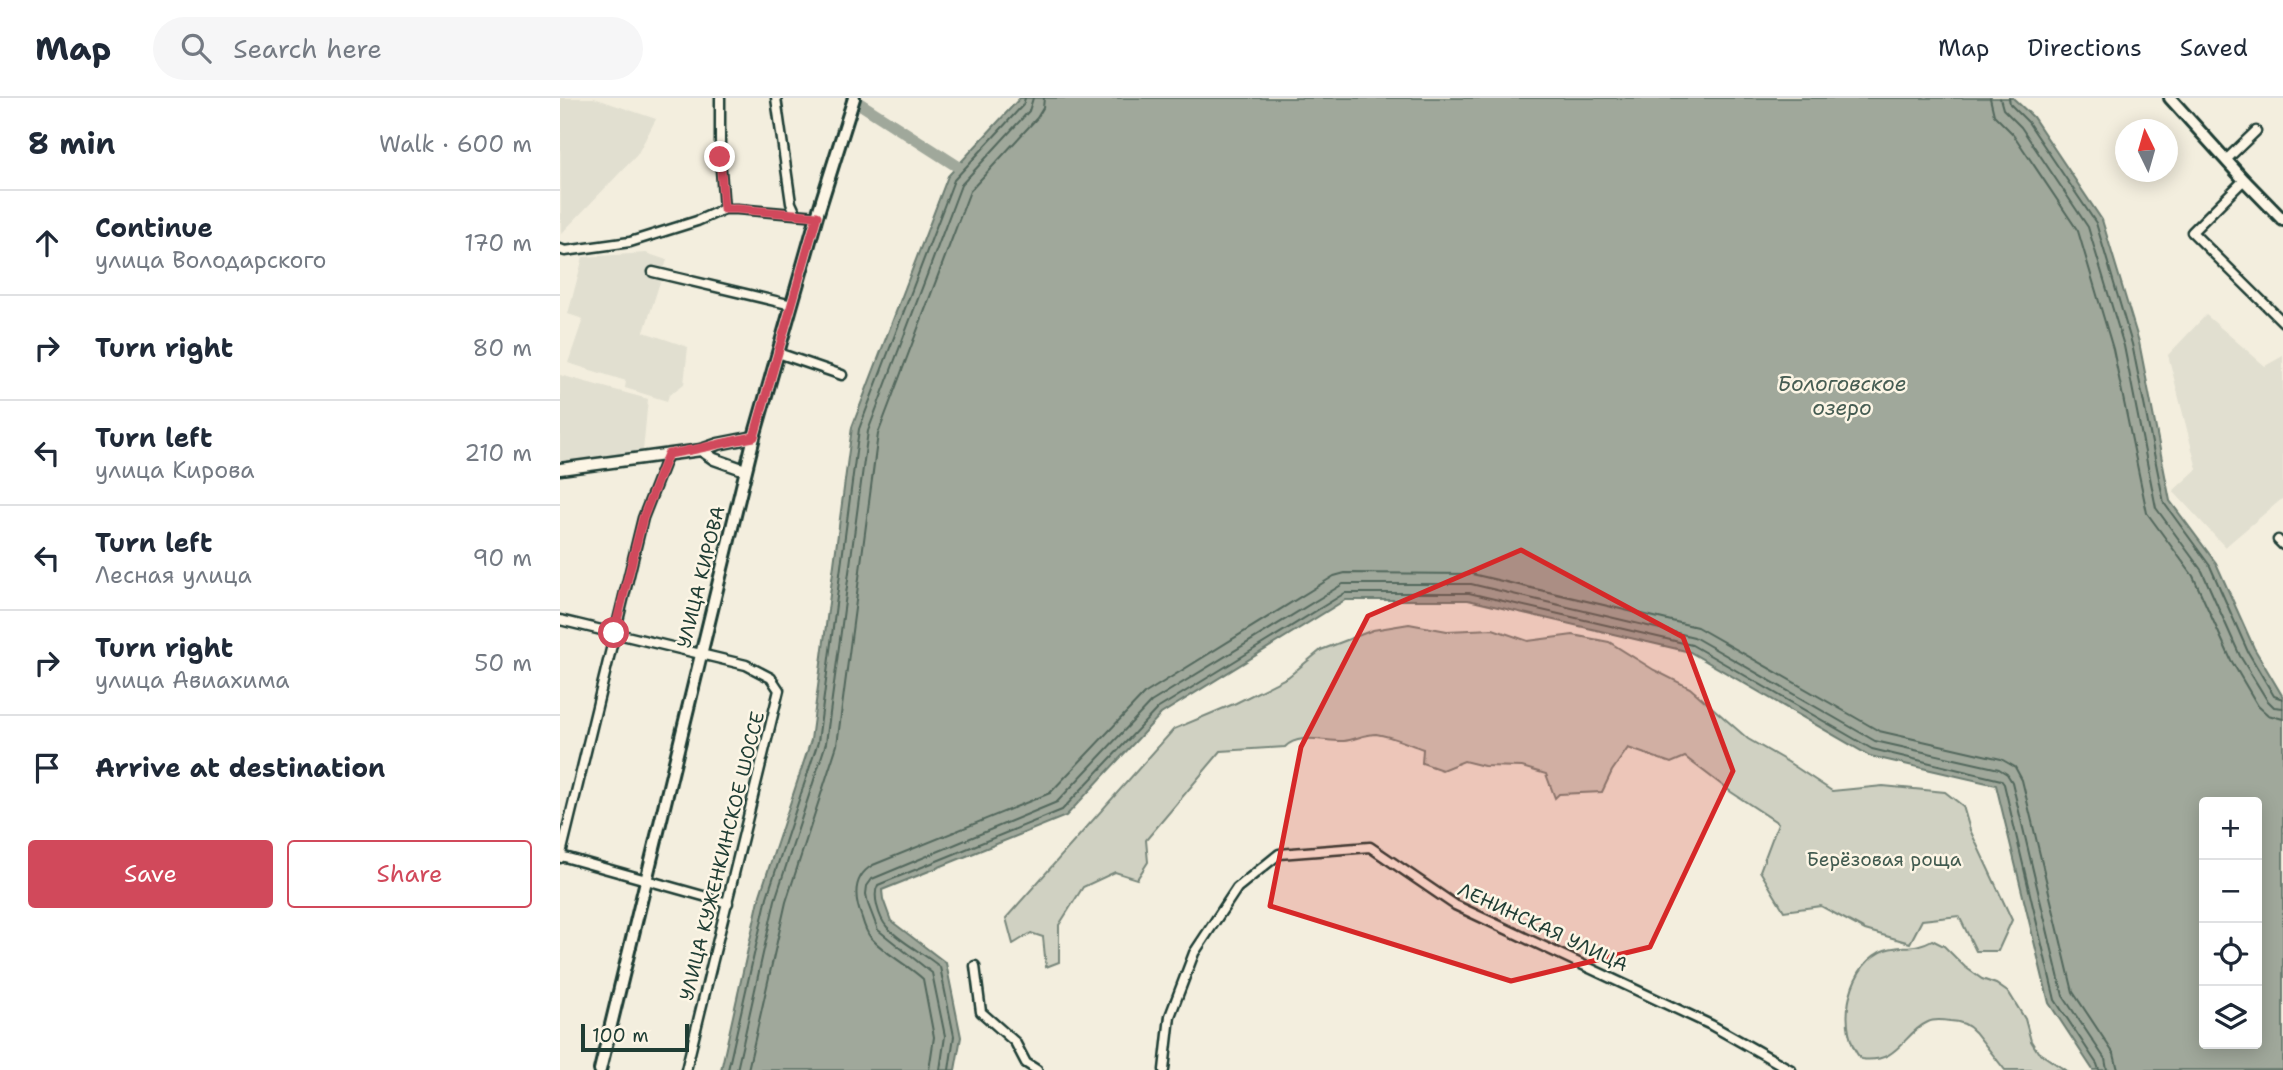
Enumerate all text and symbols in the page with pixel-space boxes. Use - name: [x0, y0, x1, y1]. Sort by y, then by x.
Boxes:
- search box: [153, 17, 643, 80]
- text: Map: [35, 26, 111, 71]
- icon: search: [177, 29, 215, 67]
- text: Search here: [233, 31, 382, 66]
- text: Map: [1938, 32, 1989, 64]
- text: Directions: [2027, 32, 2142, 64]
- text: Saved: [2180, 32, 2248, 64]
- north arrow: [2115, 119, 2178, 182]
- text: 8 min: [28, 123, 115, 164]
- text: Walk · 600 m: [379, 129, 532, 159]
- route end: [704, 141, 735, 172]
- text: Continue: [95, 210, 213, 245]
- icon: ahead: [28, 224, 66, 262]
- text: 170 m: [464, 228, 532, 258]
- text: улица Володарского: [95, 245, 327, 275]
- icon: right: [28, 329, 66, 367]
- text: Turn right: [95, 330, 233, 365]
- text: 80 m: [473, 333, 532, 363]
- water label: Бологовское озеро: [1777, 370, 1907, 422]
- text: Turn left: [95, 420, 212, 455]
- icon: left: [28, 434, 66, 472]
- text: 210 m: [464, 438, 532, 468]
- text: улица Кирова: [95, 455, 255, 485]
- street label: УЛИЦА КИРОВА: [671, 503, 731, 651]
- text: Turn left: [95, 525, 212, 560]
- icon: left: [28, 539, 66, 577]
- text: 90 m: [472, 543, 532, 573]
- text: Лесная улица: [95, 560, 252, 590]
- route start: [598, 617, 629, 648]
- text: Turn right: [95, 630, 233, 665]
- icon: right: [28, 644, 66, 682]
- text: 50 m: [474, 648, 532, 678]
- text: улица Авиахима: [95, 665, 290, 695]
- street label: УЛИЦА КУЖЕНКИНСКОЕ ШОССЕ: [674, 709, 770, 1003]
- icon: arrive: [28, 749, 66, 787]
- text: Arrive at destination: [95, 750, 385, 785]
- map controls: [2199, 797, 2262, 1049]
- button: +: [2199, 797, 2262, 860]
- button: Save: [28, 840, 273, 908]
- button: Share: [287, 840, 532, 908]
- park label: Берёзовая роща: [1806, 847, 1962, 872]
- button: −: [2199, 860, 2262, 923]
- street label: ЛЕНИНСКАЯ УЛИЦА: [1454, 877, 1632, 977]
- button: locate: [2199, 923, 2262, 986]
- button: layers: [2199, 986, 2262, 1049]
- scale bar: [581, 1021, 690, 1053]
- text: 100 m: [592, 1023, 649, 1048]

